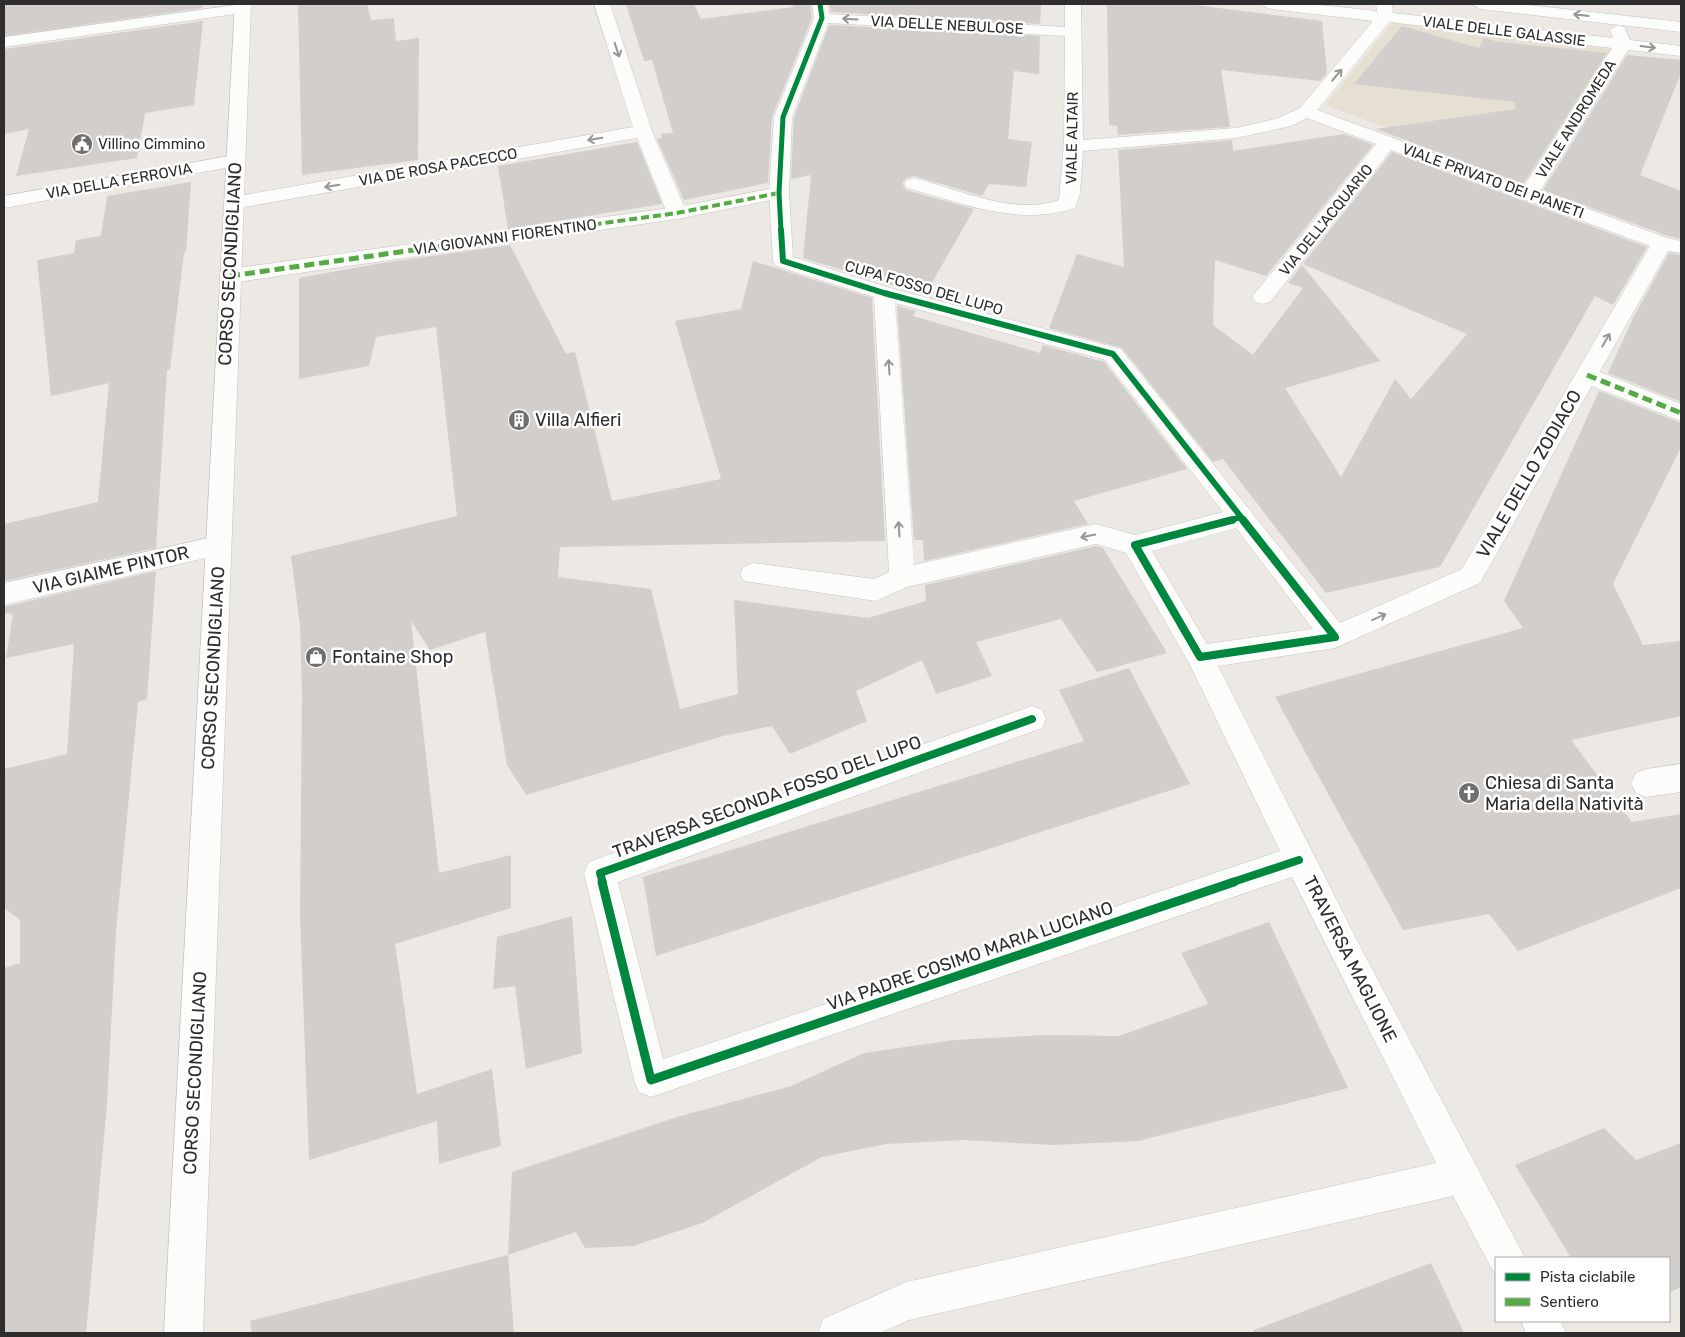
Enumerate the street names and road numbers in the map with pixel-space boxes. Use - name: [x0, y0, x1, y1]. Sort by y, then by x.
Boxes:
- street label: VIA DELLE NEBULOSE: [870, 12, 1024, 38]
- street label: VIALE DELLE GALASSIE: [1421, 12, 1587, 50]
- street label: VIALE ANDROMEDA: [1532, 56, 1620, 182]
- street label: VIALE ALTAIR: [1062, 91, 1082, 185]
- street label: VIALE PRIVATO DEI PIANETI: [1400, 140, 1586, 222]
- street label: VIA DE ROSA PACECCO: [357, 144, 519, 190]
- street label: VIA DELLA FERROVIA: [44, 159, 194, 203]
- street label: VIA DELL'ACQUARIO: [1275, 160, 1377, 280]
- street label: CORSO SECONDIGLIANO: [214, 162, 246, 366]
- street label: VIA GIOVANNI FIORENTINO: [412, 215, 598, 259]
- street label: CUPA FOSSO DEL LUPO: [843, 257, 1005, 319]
- street label: VIALE DELLO ZODIACO: [1472, 386, 1586, 562]
- street label: VIA GIAIME PINTOR: [31, 541, 191, 599]
- street label: CORSO SECONDIGLIANO: [197, 566, 229, 770]
- street label: TRAVERSA SECONDA FOSSO DEL LUPO: [610, 731, 924, 863]
- street label: TRAVERSA MAGLIONE: [1298, 872, 1402, 1046]
- street label: VIA PADRE COSIMO MARIA LUCIANO: [824, 897, 1116, 1015]
- street label: CORSO SECONDIGLIANO: [179, 971, 211, 1175]

